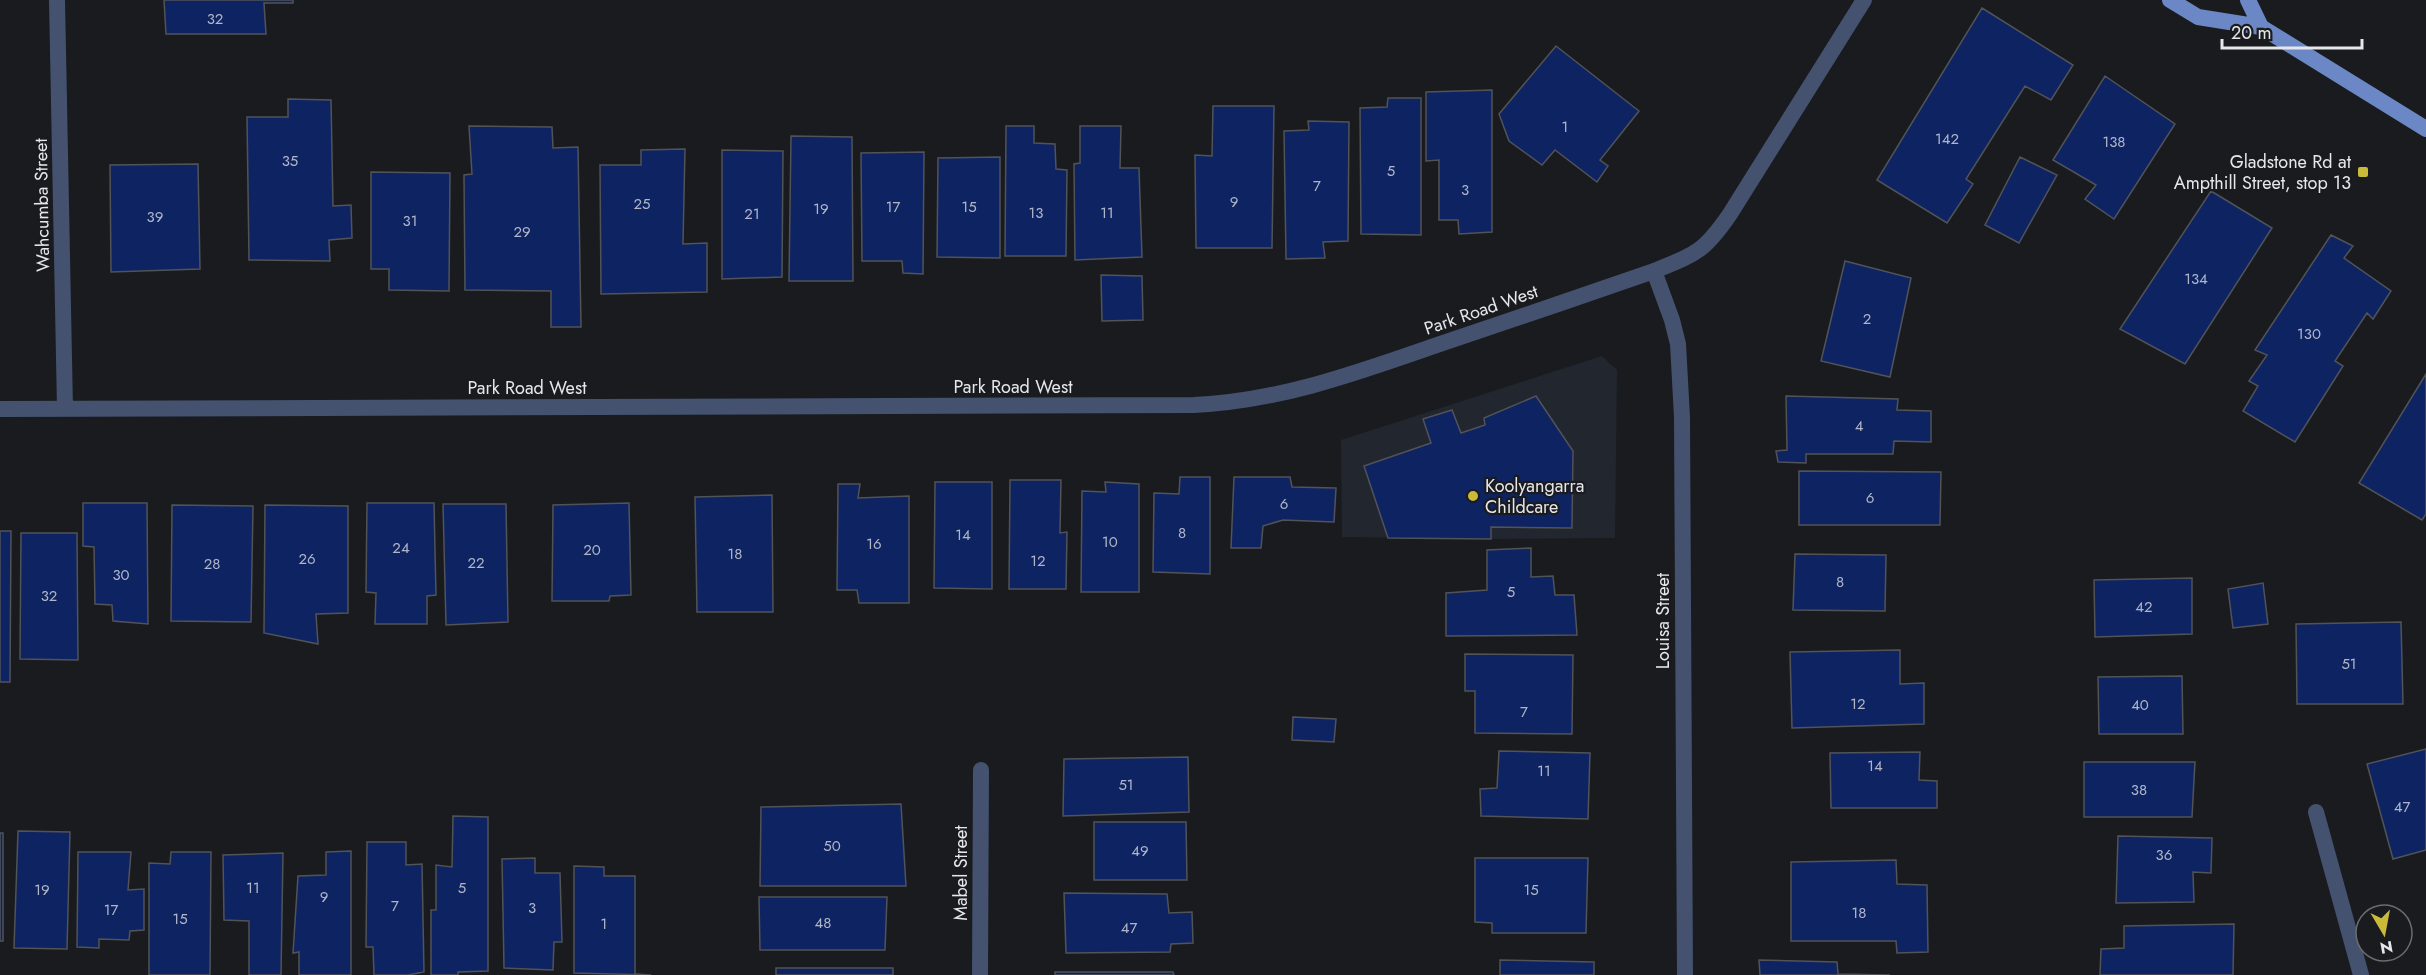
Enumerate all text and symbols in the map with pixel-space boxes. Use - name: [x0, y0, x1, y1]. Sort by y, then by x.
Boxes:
- house number: 32: [207, 8, 223, 30]
- scale bar: [2222, 12, 2362, 50]
- text: 20 m: [2231, 20, 2271, 46]
- house number: 1: [1562, 116, 1568, 138]
- house number: 142: [1935, 128, 1959, 150]
- house number: 138: [2102, 131, 2126, 153]
- street label: Wahcumba Street: [28, 137, 56, 272]
- place label: Gladstone Rd at Ampthill Street, stop 13: [2174, 149, 2352, 196]
- house number: 35: [282, 150, 298, 172]
- house number: 5: [1387, 160, 1395, 182]
- marker: Gladstone Rd at Ampthill Street, stop 13: [2356, 165, 2370, 179]
- house number: 7: [1313, 175, 1321, 197]
- house number: 3: [1461, 179, 1469, 201]
- house number: 9: [1230, 191, 1238, 213]
- house number: 25: [634, 193, 651, 215]
- house number: 17: [886, 196, 900, 218]
- house number: 15: [961, 196, 977, 218]
- house number: 19: [813, 198, 829, 220]
- house number: 13: [1029, 202, 1043, 224]
- house number: 11: [1100, 202, 1114, 224]
- house number: 21: [744, 203, 760, 225]
- house number: 39: [147, 206, 163, 228]
- house number: 31: [403, 210, 417, 232]
- house number: 29: [513, 221, 531, 243]
- house number: 134: [2184, 268, 2208, 290]
- street label: Park Road West: [1421, 278, 1542, 342]
- house number: 2: [1863, 308, 1871, 330]
- house number: 130: [2297, 323, 2321, 345]
- street label: Park Road West: [954, 374, 1073, 400]
- street label: Park Road West: [468, 375, 587, 401]
- house number: 4: [1855, 415, 1864, 437]
- place label: Koolyangarra Childcare: [1485, 473, 1584, 520]
- house number: 6: [1866, 487, 1874, 509]
- marker: Koolyangarra Childcare: [1466, 489, 1480, 503]
- house number: 6: [1280, 493, 1288, 515]
- house number: 8: [1178, 522, 1186, 544]
- house number: 14: [955, 524, 971, 546]
- house number: 10: [1102, 531, 1118, 553]
- house number: 16: [866, 533, 882, 555]
- house number: 24: [392, 537, 410, 559]
- house number: 20: [583, 539, 601, 561]
- house number: 18: [728, 543, 742, 565]
- house number: 26: [298, 548, 316, 570]
- house number: 12: [1030, 550, 1046, 572]
- house number: 22: [467, 552, 485, 574]
- house number: 28: [204, 553, 220, 575]
- house number: 30: [112, 564, 130, 586]
- house number: 8: [1836, 571, 1844, 593]
- street label: Louisa Street: [1650, 572, 1676, 669]
- house number: 5: [1507, 581, 1515, 603]
- house number: 32: [41, 585, 57, 607]
- house number: 42: [2135, 596, 2153, 618]
- house number: 51: [2341, 653, 2357, 675]
- house number: 12: [1850, 693, 1866, 715]
- house number: 40: [2131, 694, 2149, 716]
- house number: 7: [1520, 701, 1528, 723]
- house number: 14: [1867, 755, 1883, 777]
- house number: 11: [1537, 760, 1551, 782]
- house number: 51: [1118, 774, 1134, 796]
- house number: 38: [2131, 779, 2147, 801]
- house number: 47: [2394, 796, 2410, 818]
- street label: Mabel Street: [948, 825, 974, 921]
- house number: 50: [823, 835, 841, 857]
- house number: 49: [1131, 840, 1149, 862]
- house number: 36: [2156, 844, 2172, 866]
- house number: 11: [246, 877, 260, 899]
- house number: 5: [458, 877, 466, 899]
- house number: 19: [34, 879, 50, 901]
- house number: 15: [1523, 879, 1539, 901]
- house number: 9: [320, 886, 328, 908]
- house number: 7: [391, 895, 399, 917]
- house number: 3: [528, 897, 536, 919]
- house number: 17: [104, 899, 118, 921]
- house number: 18: [1852, 902, 1866, 924]
- north arrow: [2354, 903, 2414, 963]
- house number: 15: [172, 908, 188, 930]
- house number: 48: [815, 912, 831, 934]
- house number: 1: [601, 913, 607, 935]
- house number: 47: [1121, 917, 1137, 939]
- text: N: [2378, 935, 2395, 960]

